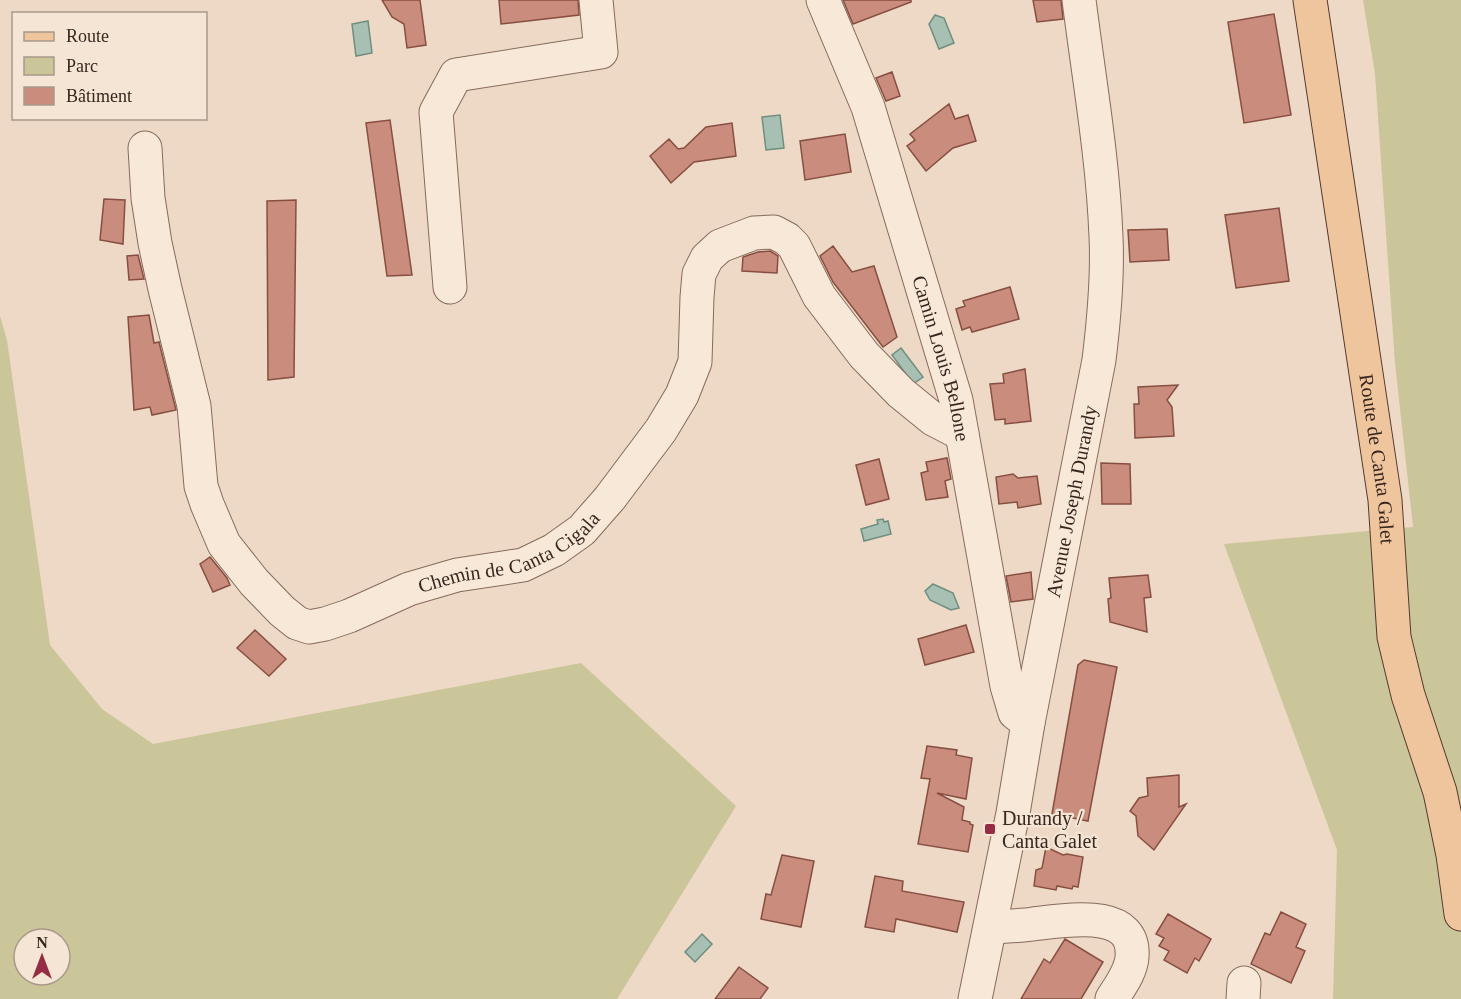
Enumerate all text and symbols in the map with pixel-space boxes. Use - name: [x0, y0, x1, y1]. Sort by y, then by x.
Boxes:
- legend: [12, 12, 207, 120]
- text: Route: [66, 26, 109, 46]
- text: Parc: [66, 56, 98, 76]
- text: Bâtiment: [66, 86, 132, 106]
- street label: Camin Louis Bellone: [908, 273, 974, 443]
- street label: Route de Canta Galet: [1355, 372, 1399, 545]
- street label: Avenue Joseph Durandy: [1042, 403, 1102, 599]
- street label: Chemin de Canta Cigala: [415, 507, 604, 597]
- place label: Durandy / Canta Galet: [1002, 807, 1097, 852]
- marker: Durandy / Canta Galet: [983, 822, 997, 836]
- north arrow: [12, 927, 72, 987]
- text: N: [36, 934, 48, 951]

